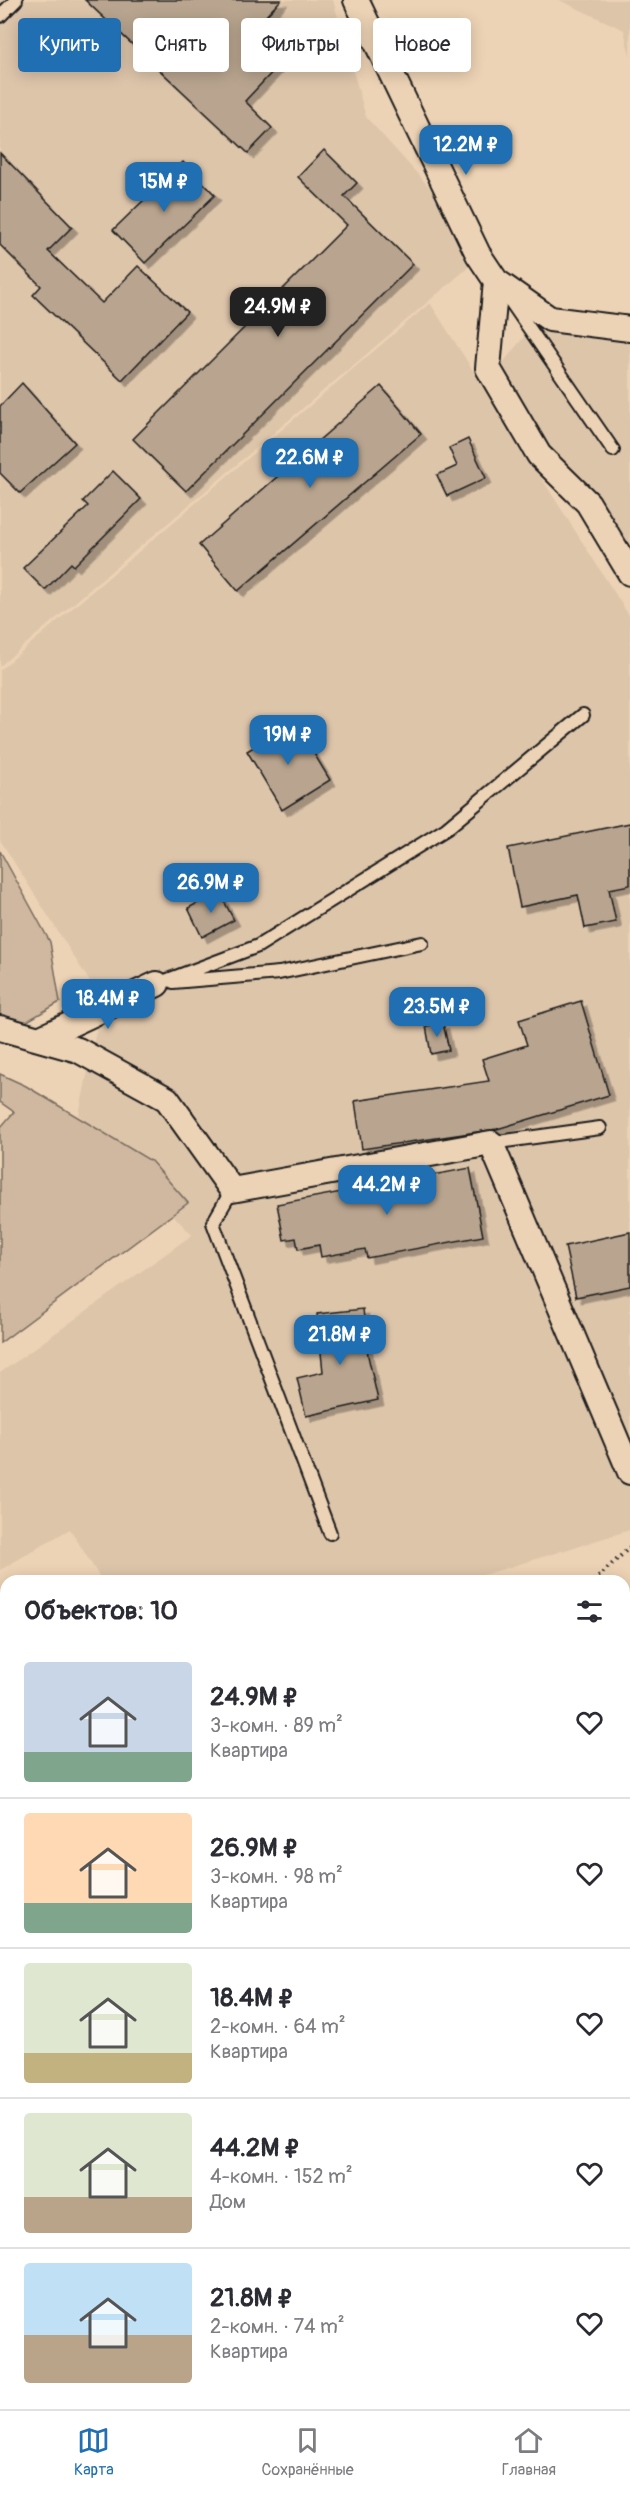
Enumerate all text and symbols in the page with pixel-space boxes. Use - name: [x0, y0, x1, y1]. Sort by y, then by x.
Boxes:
- chip: Купить: [18, 18, 121, 72]
- chip: Снять: [133, 18, 229, 72]
- chip: Фильтры: [241, 18, 361, 72]
- chip: Новое: [373, 18, 471, 72]
- pin: 12.2M ₽: [411, 125, 521, 176]
- text: 12.2M ₽: [433, 132, 499, 157]
- pin: 15M ₽: [122, 162, 206, 213]
- text: 15M ₽: [139, 169, 189, 194]
- pin: 24.9M ₽: [223, 287, 333, 338]
- text: 24.9M ₽: [244, 294, 312, 319]
- pin: 22.6M ₽: [255, 438, 365, 489]
- text: 22.6M ₽: [275, 445, 345, 470]
- pin: 19M ₽: [246, 715, 330, 766]
- text: 19M ₽: [264, 722, 312, 747]
- pin: 26.9M ₽: [156, 863, 266, 914]
- text: 26.9M ₽: [177, 870, 245, 895]
- pin: 18.4M ₽: [53, 979, 163, 1030]
- text: 18.4M ₽: [76, 986, 140, 1011]
- pin: 23.5M ₽: [382, 987, 492, 1038]
- text: 23.5M ₽: [403, 994, 471, 1019]
- pin: 44.2M ₽: [332, 1165, 442, 1216]
- text: 44.2M ₽: [352, 1172, 422, 1197]
- pin: 21.8M ₽: [285, 1315, 395, 1366]
- text: 21.8M ₽: [308, 1322, 372, 1347]
- text: Объектов: 10: [24, 1595, 178, 1627]
- icon: filters: [573, 1595, 606, 1628]
- text: 24.9M ₽: [210, 1681, 299, 1713]
- icon: home: [72, 1686, 144, 1758]
- icon: heart: [573, 1706, 606, 1739]
- text: 3-комн. · 89 m²: [210, 1713, 343, 1738]
- text: Квартира: [210, 1738, 288, 1763]
- text: 26.9M ₽: [210, 1832, 299, 1864]
- icon: home: [72, 1837, 144, 1909]
- icon: heart: [573, 1857, 606, 1890]
- text: 3-комн. · 98 m²: [210, 1864, 343, 1889]
- text: Квартира: [210, 1889, 288, 1914]
- text: 18.4M ₽: [210, 1982, 294, 2014]
- icon: home: [72, 1987, 144, 2059]
- icon: heart: [573, 2007, 606, 2040]
- text: 2-комн. · 64 m²: [210, 2014, 346, 2039]
- text: Квартира: [210, 2039, 288, 2064]
- text: 44.2M ₽: [210, 2132, 300, 2164]
- icon: home: [72, 2137, 144, 2209]
- icon: heart: [573, 2157, 606, 2190]
- text: 4-комн. · 152 m²: [210, 2164, 353, 2189]
- text: Дом: [210, 2189, 246, 2214]
- text: 21.8M ₽: [210, 2282, 293, 2314]
- icon: home: [72, 2287, 144, 2359]
- icon: heart: [573, 2307, 606, 2340]
- text: 2-комн. · 74 m²: [210, 2314, 345, 2339]
- text: Квартира: [210, 2339, 288, 2364]
- tab: Карта: [74, 2424, 114, 2480]
- tab: Сохранённые: [262, 2424, 354, 2480]
- tab: Главная: [502, 2424, 556, 2480]

